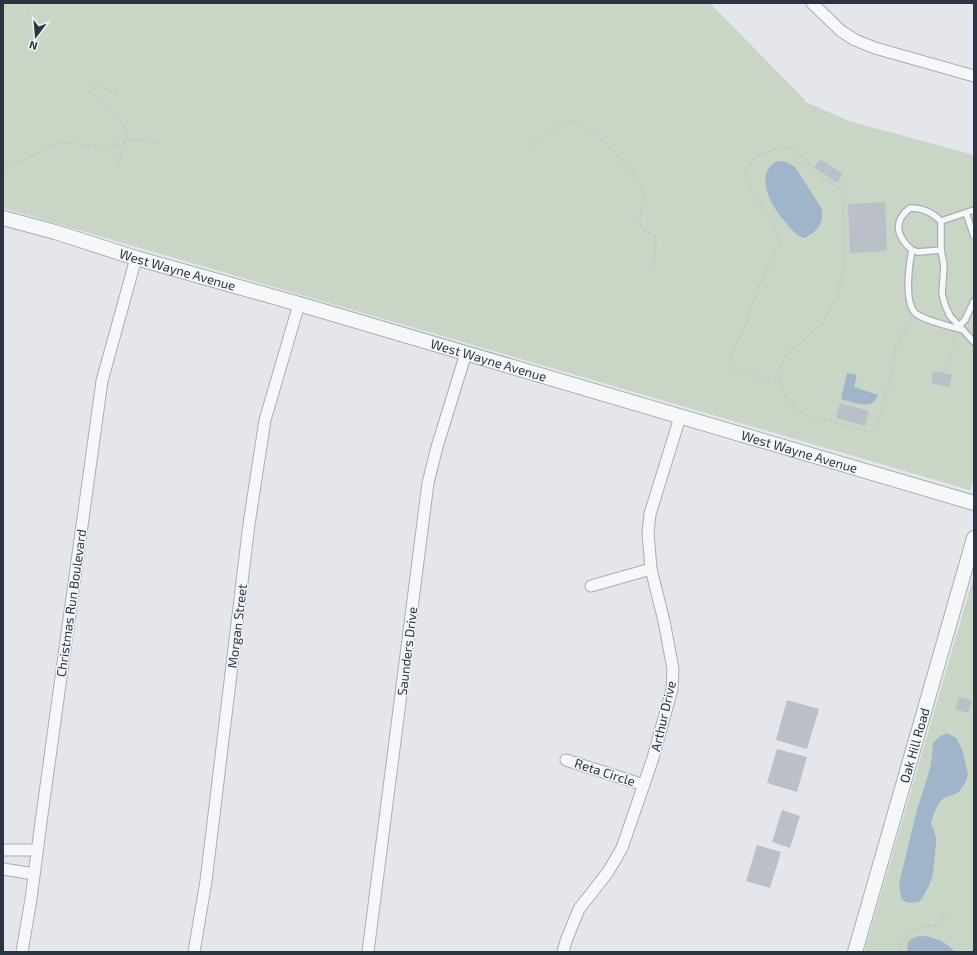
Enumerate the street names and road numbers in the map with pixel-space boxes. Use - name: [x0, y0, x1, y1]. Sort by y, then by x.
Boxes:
- street label: West Wayne Avenue: [117, 245, 238, 294]
- street label: West Wayne Avenue: [429, 335, 549, 385]
- street label: West Wayne Avenue: [739, 427, 859, 476]
- street label: Christmas Run Boulevard: [53, 528, 89, 678]
- street label: Morgan Street: [224, 583, 250, 669]
- street label: Saunders Drive: [394, 606, 420, 696]
- street label: Arthur Drive: [647, 679, 679, 753]
- street label: Oak Hill Road: [896, 706, 933, 785]
- street label: Reta Circle: [573, 755, 637, 789]

